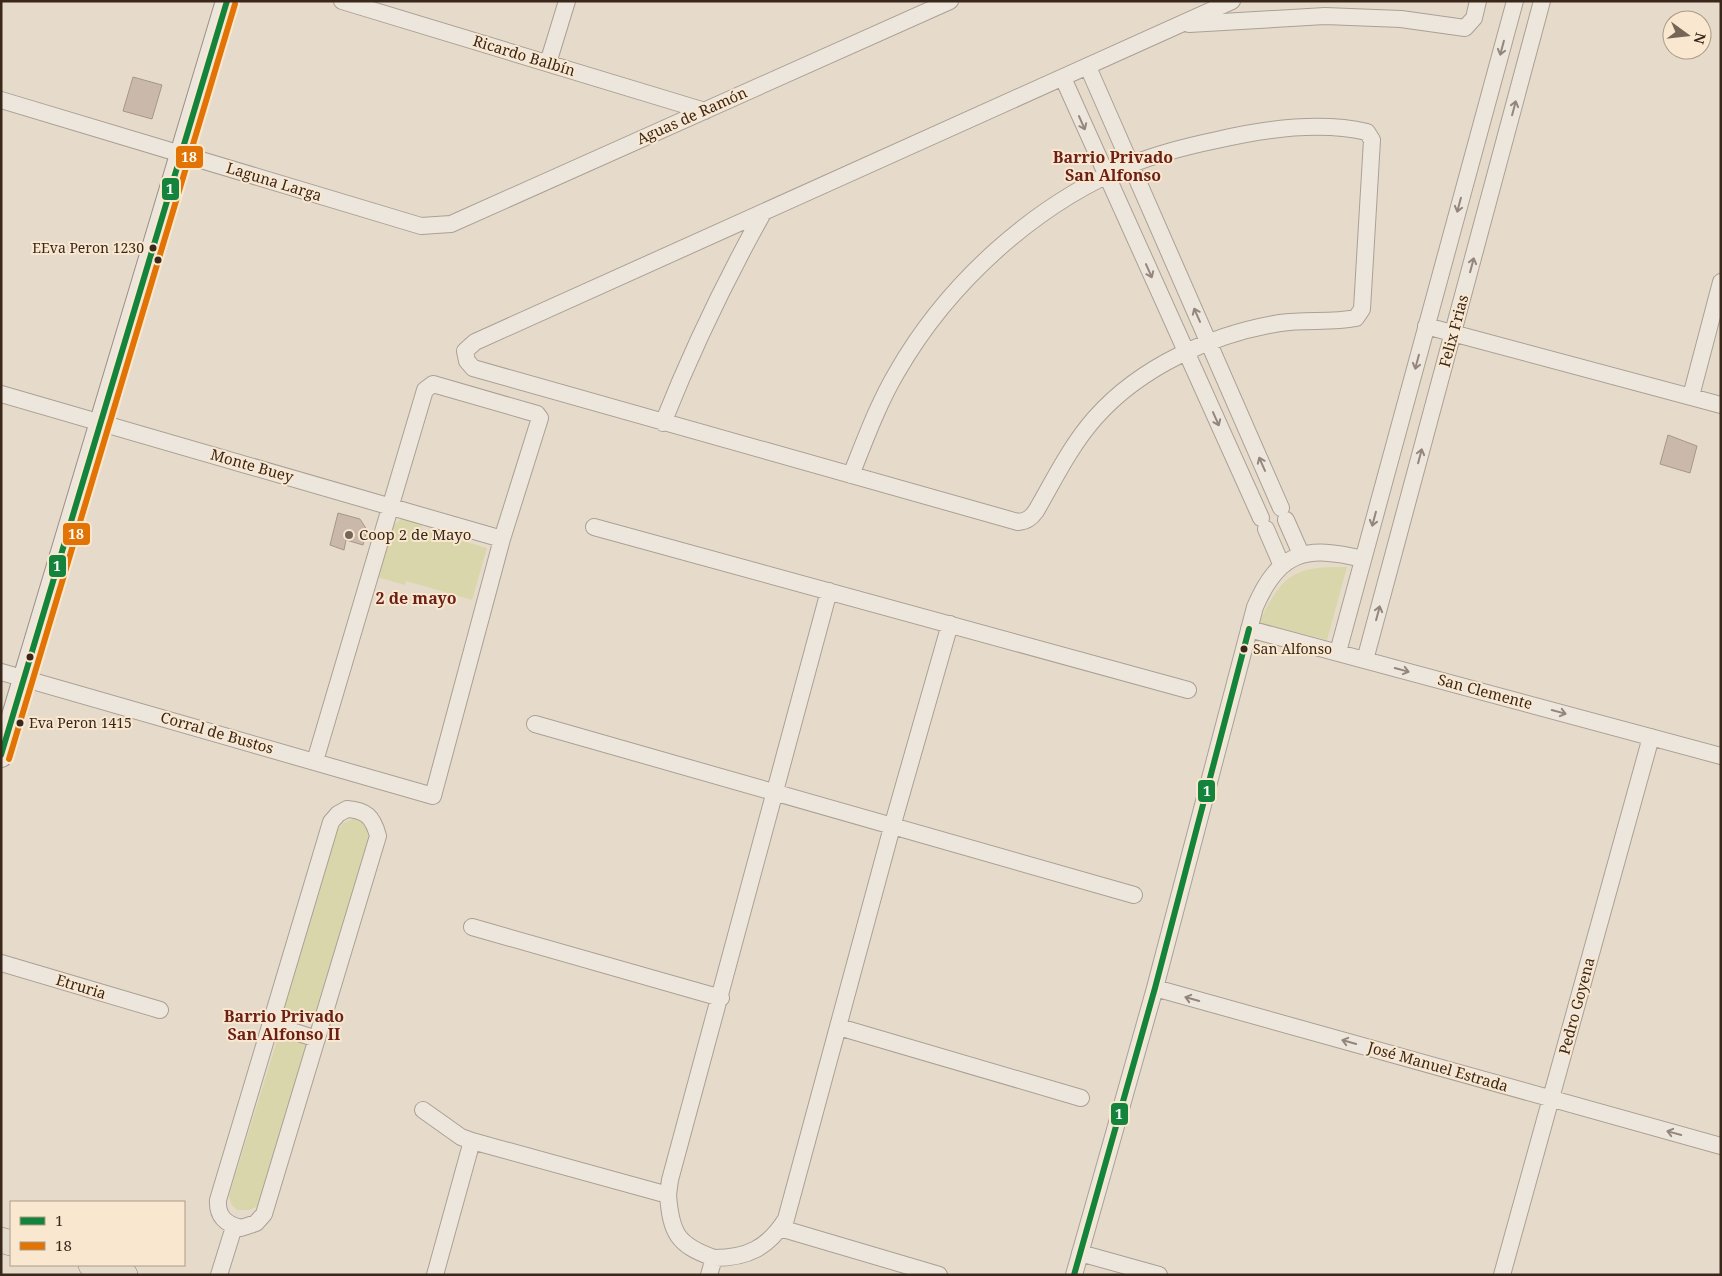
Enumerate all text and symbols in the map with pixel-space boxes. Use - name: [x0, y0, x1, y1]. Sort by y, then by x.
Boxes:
- north arrow: [1662, 10, 1712, 60]
- street label: Ricardo Balbín: [471, 30, 578, 80]
- text: N: [1689, 31, 1711, 46]
- one-way arrow: [1497, 40, 1506, 56]
- street label: Aguas de Ramón: [633, 82, 750, 148]
- one-way arrow: [1510, 101, 1519, 117]
- one-way arrow: [1078, 115, 1088, 130]
- line badge: 18: [175, 145, 204, 169]
- district label: Barrio Privado San Alfonso: [1053, 146, 1173, 186]
- text: 18: [181, 147, 197, 166]
- street label: Laguna Larga: [224, 157, 324, 205]
- line badge: 1: [161, 177, 180, 201]
- text: 1: [166, 179, 174, 198]
- one-way arrow: [1454, 197, 1464, 213]
- place label: EEva Peron 1230: [32, 238, 144, 257]
- marker: EEva Peron 1230: [148, 243, 158, 253]
- unlabelled marker: [153, 255, 163, 265]
- one-way arrow: [1468, 258, 1477, 274]
- one-way arrow: [1145, 263, 1155, 278]
- street label: Felix Frias: [1434, 292, 1472, 369]
- one-way arrow: [1191, 308, 1201, 323]
- one-way arrow: [1411, 353, 1421, 369]
- one-way arrow: [1212, 411, 1222, 426]
- street label: Monte Buey: [208, 444, 297, 487]
- one-way arrow: [1416, 448, 1426, 464]
- one-way arrow: [1256, 457, 1266, 472]
- one-way arrow: [1368, 510, 1378, 526]
- line badge: 18: [62, 522, 91, 546]
- text: 18: [68, 524, 84, 543]
- place label: Coop 2 de Mayo: [359, 524, 471, 544]
- marker: Coop 2 de Mayo: [343, 529, 355, 541]
- line badge: 1: [48, 554, 67, 578]
- text: 1: [53, 556, 61, 575]
- district label: 2 de mayo: [375, 587, 457, 609]
- one-way arrow: [1373, 605, 1383, 621]
- place label: San Alfonso: [1253, 639, 1332, 658]
- marker: San Alfonso: [1239, 644, 1249, 654]
- unlabelled marker: [25, 652, 35, 662]
- one-way arrow: [1393, 666, 1409, 675]
- street label: San Clemente: [1436, 669, 1535, 713]
- street label: Corral de Bustos: [158, 706, 276, 758]
- one-way arrow: [1550, 708, 1566, 718]
- place label: Eva Peron 1415: [29, 713, 132, 732]
- marker: Eva Peron 1415: [15, 718, 25, 728]
- line badge: 1: [1197, 779, 1216, 803]
- text: 1: [1203, 781, 1211, 800]
- street label: Pedro Goyena: [1553, 955, 1599, 1056]
- street label: Etruria: [54, 969, 109, 1003]
- one-way arrow: [1185, 994, 1201, 1003]
- district label: Barrio Privado San Alfonso II: [224, 1005, 344, 1045]
- street label: José Manuel Estrada: [1365, 1036, 1511, 1096]
- one-way arrow: [1341, 1037, 1357, 1047]
- line badge: 1: [1110, 1102, 1129, 1126]
- text: 1: [1115, 1104, 1123, 1123]
- one-way arrow: [1666, 1128, 1682, 1137]
- legend: [10, 1201, 185, 1266]
- text: 1: [55, 1210, 63, 1230]
- text: 18: [55, 1235, 72, 1255]

